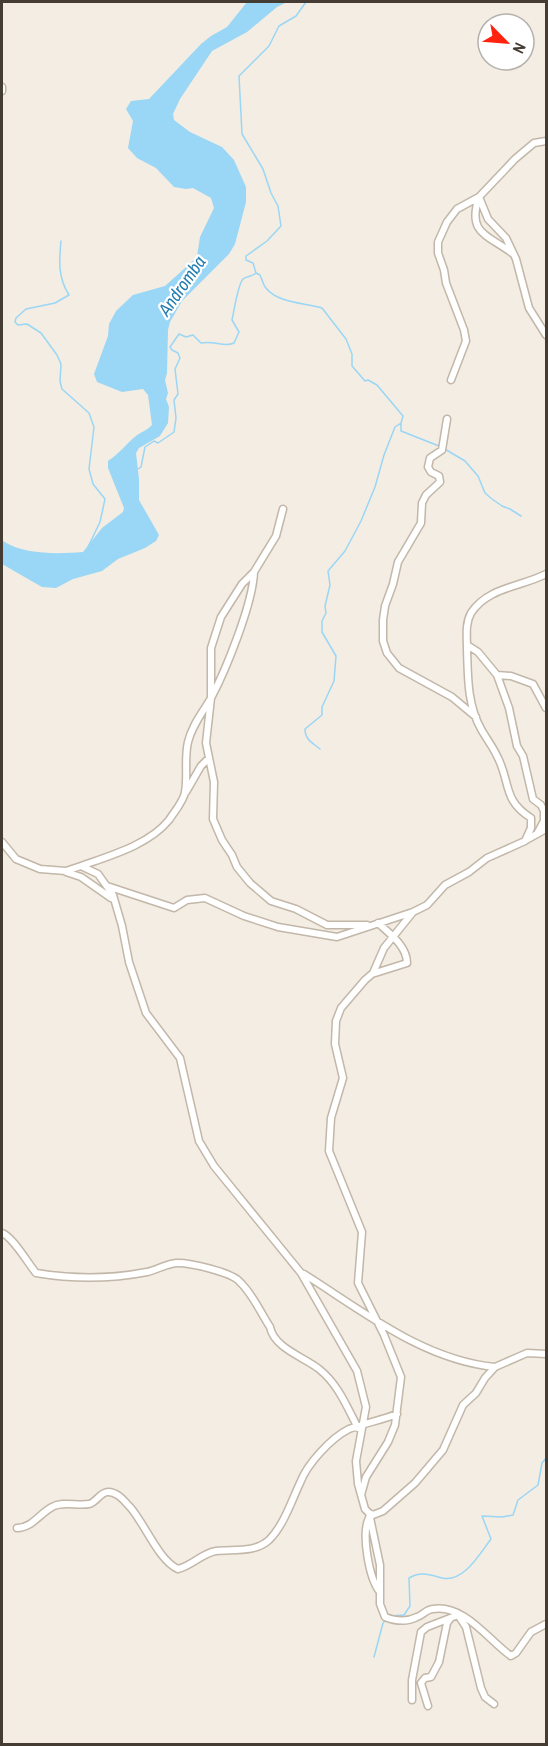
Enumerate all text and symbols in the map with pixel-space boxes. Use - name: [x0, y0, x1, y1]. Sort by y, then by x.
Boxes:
- north arrow: [476, 12, 536, 72]
- text: N: [508, 39, 532, 57]
- water label: Andromba: [151, 251, 211, 322]

